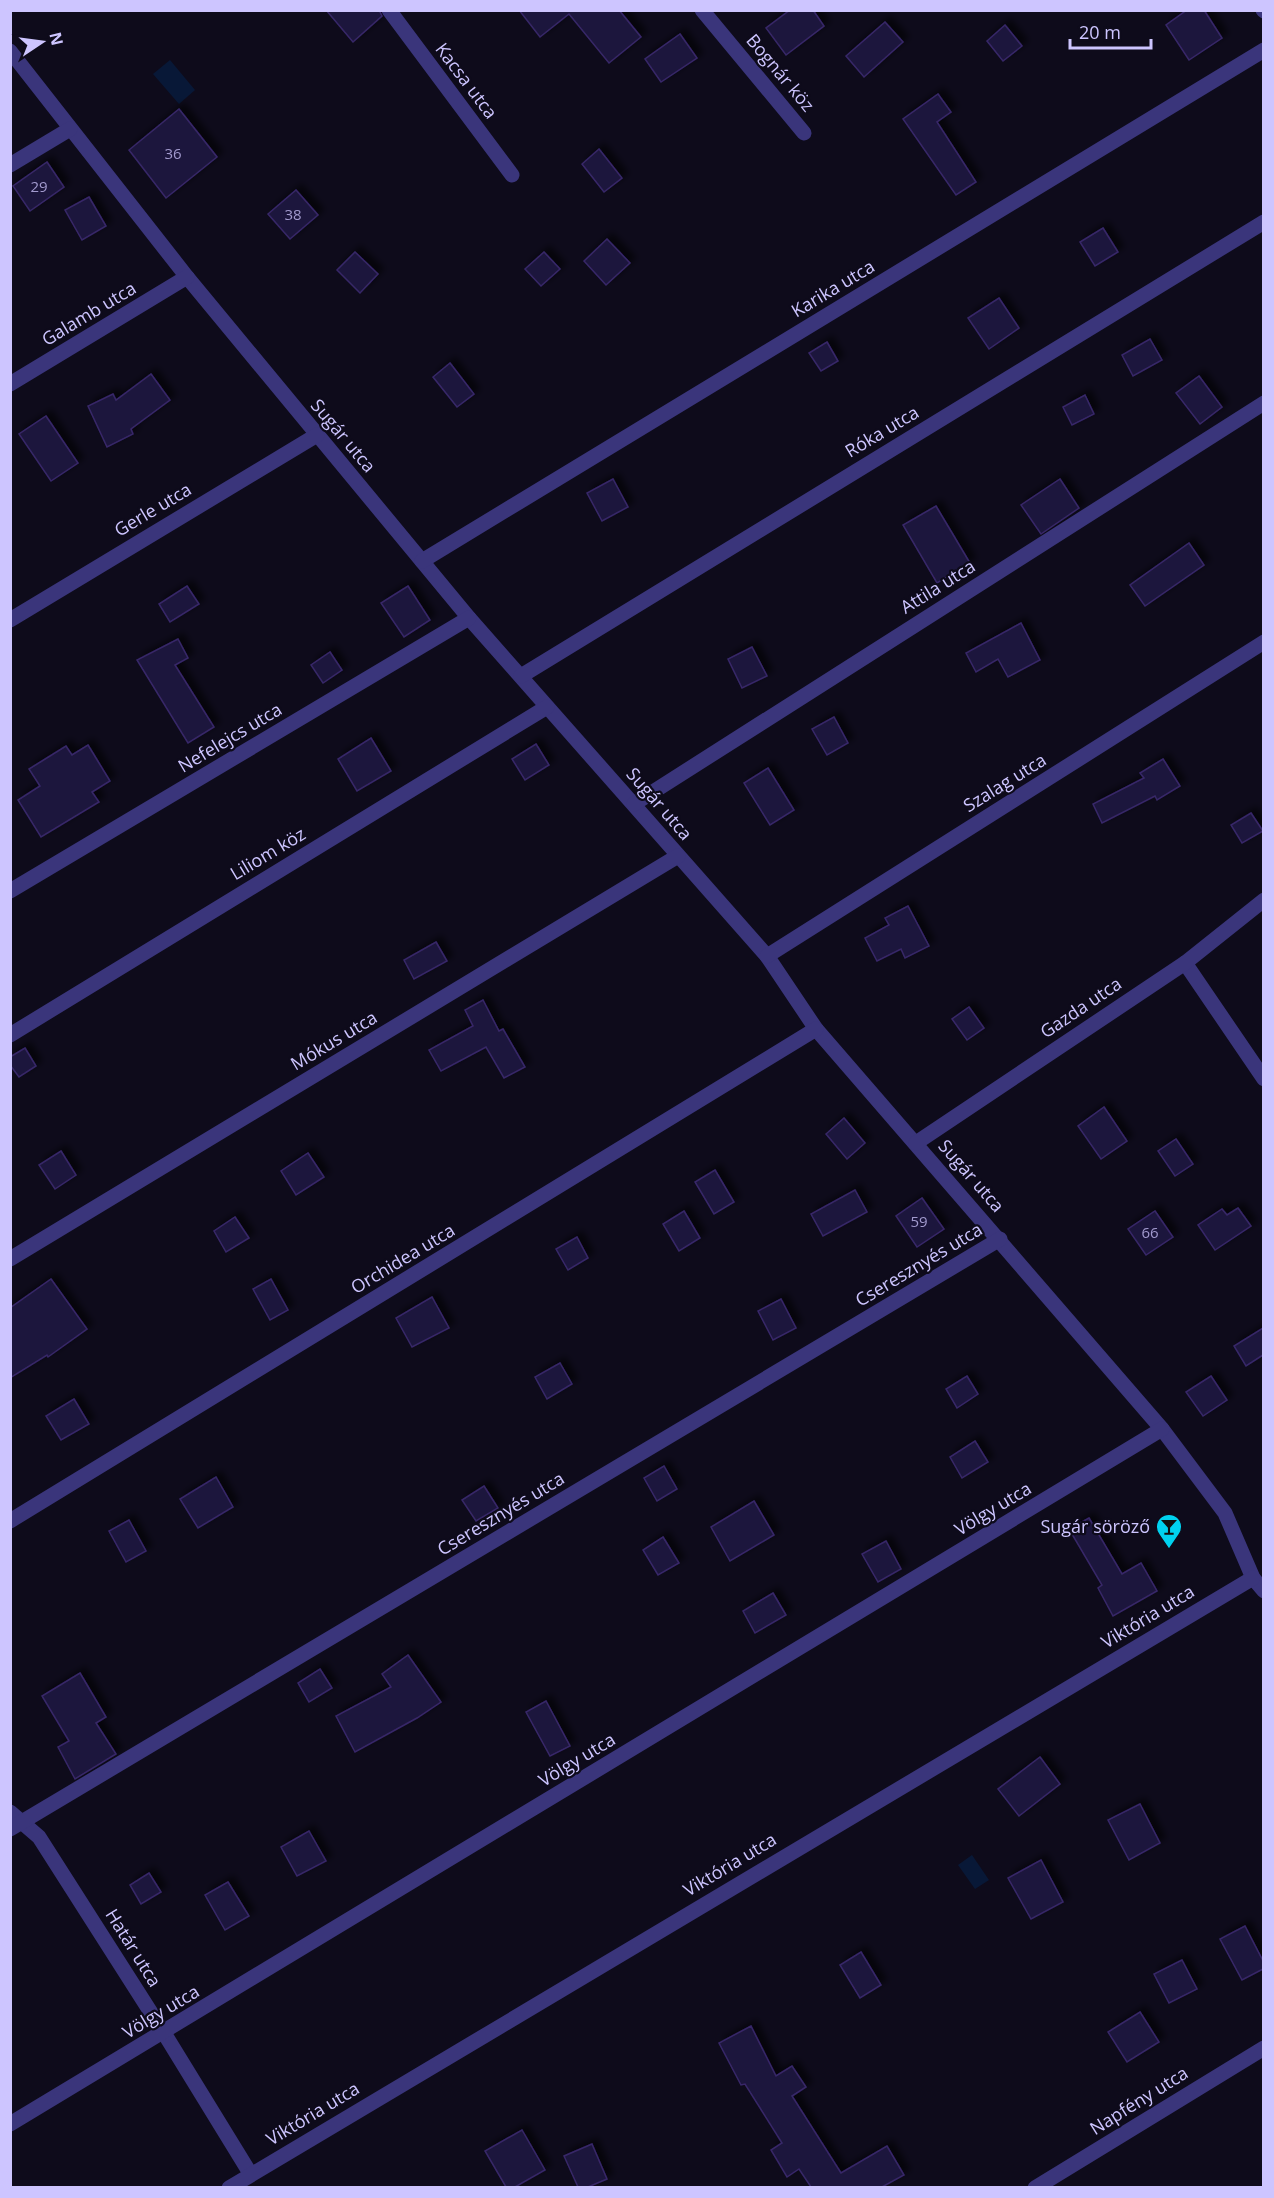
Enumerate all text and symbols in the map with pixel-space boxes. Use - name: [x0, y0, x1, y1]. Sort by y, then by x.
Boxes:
- north arrow: [12, 12, 72, 72]
- scale bar: [1070, 12, 1151, 50]
- text: 20 m: [1079, 20, 1121, 44]
- street label: Bognár köz: [741, 29, 820, 116]
- text: N: [44, 30, 69, 47]
- street label: Kacsa utca: [430, 38, 503, 123]
- house number: 36: [164, 143, 182, 163]
- house number: 29: [30, 176, 48, 196]
- house number: 38: [284, 204, 302, 224]
- street label: Karika utca: [786, 254, 879, 322]
- street label: Galamb utca: [37, 276, 140, 351]
- street label: Sugár utca: [306, 394, 381, 477]
- street label: Róka utca: [840, 400, 923, 463]
- street label: Gerle utca: [109, 477, 196, 542]
- street label: Attila utca: [895, 554, 979, 619]
- street label: Nefelejcs utca: [173, 697, 286, 778]
- street label: Szalag utca: [959, 747, 1050, 817]
- street label: Sugár utca: [622, 762, 698, 845]
- street label: Liliom köz: [225, 821, 310, 885]
- street label: Gazda utca: [1035, 971, 1126, 1043]
- street label: Mókus utca: [286, 1005, 381, 1075]
- street label: Sugár utca: [934, 1134, 1010, 1217]
- house number: 59: [910, 1211, 928, 1231]
- street label: Cseresznyés utca: [851, 1217, 986, 1312]
- street label: Orchidea utca: [346, 1218, 459, 1299]
- house number: 66: [1141, 1222, 1159, 1242]
- street label: Cseresznyés utca: [433, 1466, 568, 1561]
- street label: Völgy utca: [950, 1476, 1035, 1540]
- bar icon: Sugár söröző: [1154, 1512, 1184, 1550]
- place label: Sugár söröző: [1040, 1514, 1150, 1538]
- street label: Viktória utca: [1096, 1579, 1199, 1653]
- street label: Völgy utca: [534, 1727, 619, 1791]
- street label: Viktória utca: [678, 1827, 781, 1901]
- street label: Határ utca: [100, 1904, 167, 1991]
- street label: Völgy utca: [118, 1979, 203, 2043]
- street label: Napfény utca: [1085, 2060, 1192, 2140]
- street label: Viktória utca: [261, 2076, 364, 2150]

